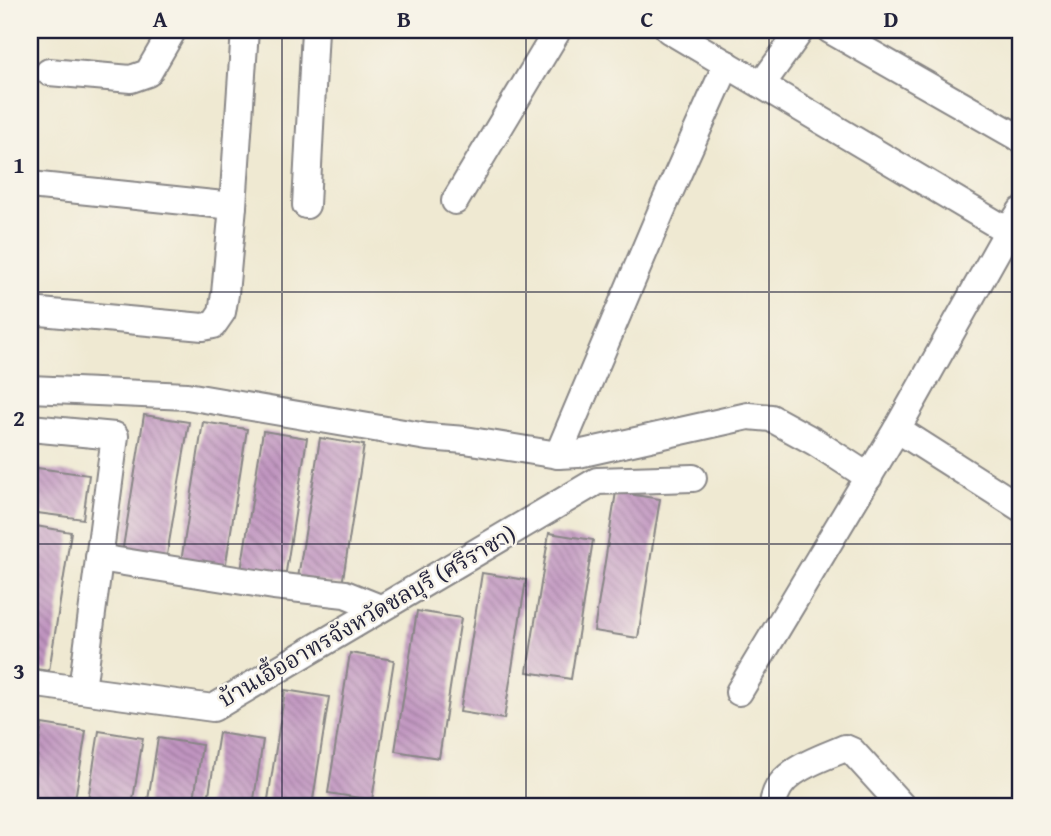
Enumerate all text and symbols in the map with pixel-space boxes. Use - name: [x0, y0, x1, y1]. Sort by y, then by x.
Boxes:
- text: A: [153, 2, 168, 35]
- text: B: [397, 2, 411, 35]
- text: C: [640, 2, 654, 35]
- text: D: [884, 2, 899, 35]
- text: 1: [13, 148, 25, 181]
- text: 2: [13, 401, 25, 434]
- street label: บ้านเอื้ออาทรจังหวัดชลบุรี (ศรีราชา): [212, 517, 522, 715]
- text: 3: [13, 654, 25, 687]

